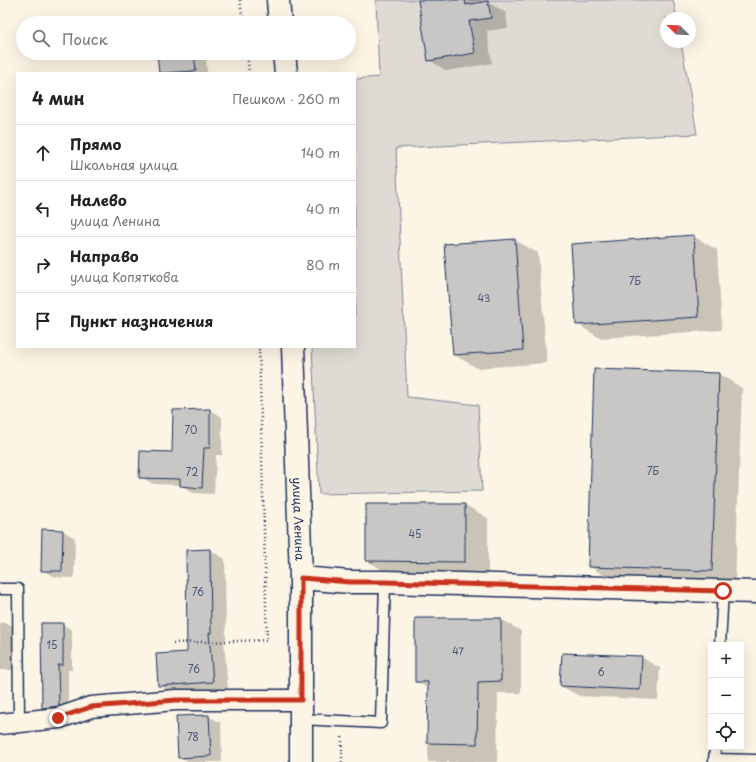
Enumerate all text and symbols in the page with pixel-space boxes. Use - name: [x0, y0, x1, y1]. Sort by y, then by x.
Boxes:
- north arrow: [660, 12, 696, 48]
- search box: [16, 16, 356, 60]
- icon: search: [30, 27, 52, 49]
- text: Поиск: [62, 27, 108, 50]
- text: 4 мин: [32, 85, 85, 111]
- text: Пешком · 260 m: [232, 89, 340, 108]
- text: Прямо: [70, 132, 121, 155]
- icon: ahead: [32, 142, 54, 164]
- text: 140 m: [301, 143, 340, 162]
- text: Школьная улица: [70, 155, 178, 174]
- text: Налево: [70, 188, 127, 211]
- icon: left: [32, 198, 54, 220]
- text: 40 m: [306, 199, 340, 218]
- text: улица Ленина: [70, 211, 160, 230]
- text: Направо: [70, 244, 139, 267]
- icon: right: [32, 254, 54, 276]
- text: 80 m: [306, 255, 340, 274]
- text: улица Копяткова: [70, 267, 179, 286]
- house number: 7Б: [629, 273, 642, 288]
- house number: 43: [478, 290, 491, 305]
- text: Пункт назначения: [70, 309, 213, 332]
- icon: arrive: [32, 310, 54, 332]
- house number: 70: [185, 422, 197, 437]
- house number: 7Б: [647, 463, 660, 478]
- house number: 72: [186, 464, 198, 479]
- street label: улица Ленина: [289, 477, 309, 561]
- house number: 45: [409, 526, 421, 541]
- route start: [714, 582, 732, 600]
- house number: 76: [192, 584, 204, 599]
- house number: 15: [47, 637, 57, 652]
- map controls: [708, 642, 744, 750]
- button: +: [708, 642, 744, 678]
- house number: 47: [452, 643, 465, 658]
- house number: 76: [188, 661, 200, 676]
- house number: 6: [597, 664, 605, 679]
- button: −: [708, 678, 744, 714]
- route end: [49, 709, 67, 727]
- button: locate: [708, 714, 744, 750]
- house number: 78: [187, 729, 199, 744]

